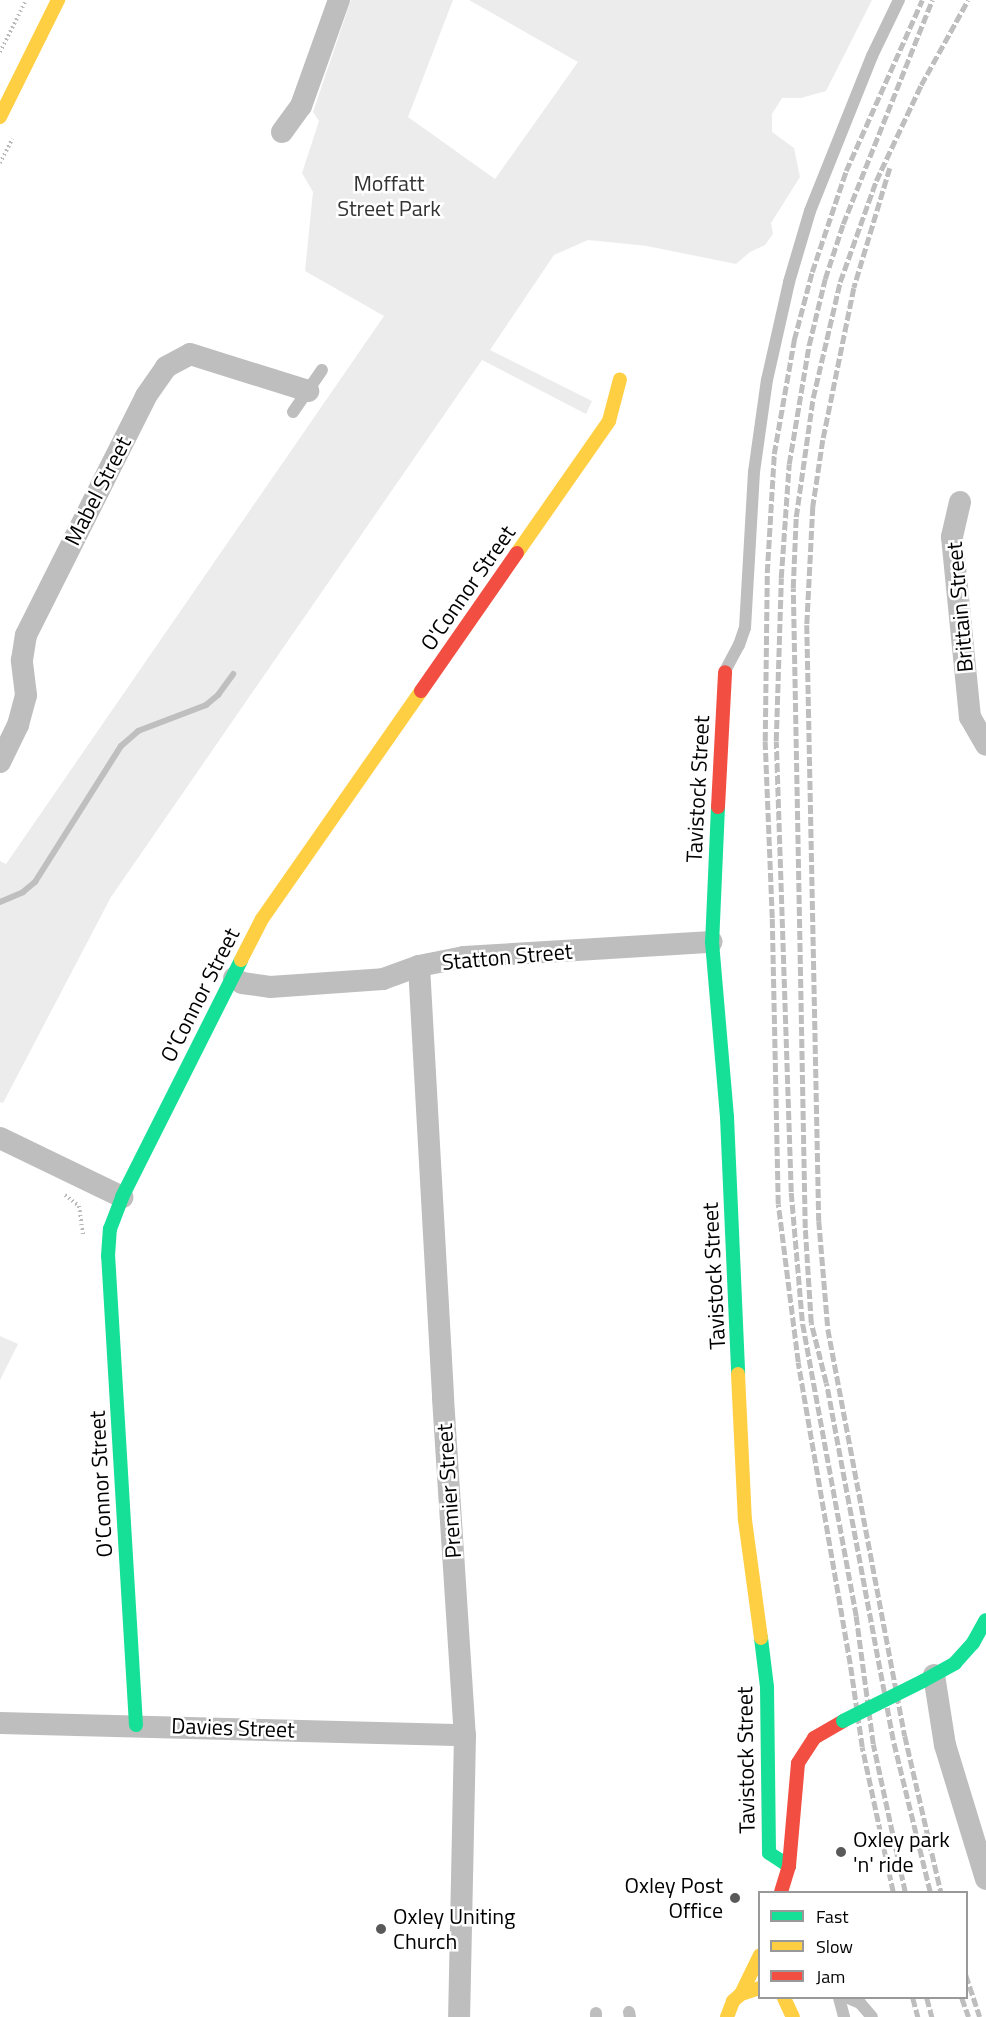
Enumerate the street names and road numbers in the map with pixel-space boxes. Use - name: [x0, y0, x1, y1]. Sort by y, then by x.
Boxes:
- street label: Mabel Street: [59, 432, 137, 550]
- street label: O'Connor Street: [415, 520, 521, 656]
- street label: Brittain Street: [941, 541, 979, 673]
- street label: Tavistock Street: [681, 715, 715, 863]
- street label: O'Connor Street: [155, 924, 245, 1066]
- street label: Statton Street: [441, 938, 573, 976]
- street label: Tavistock Street: [697, 1202, 731, 1350]
- street label: O'Connor Street: [84, 1410, 118, 1558]
- street label: Premier Street: [431, 1423, 467, 1559]
- street label: Tavistock Street: [732, 1686, 760, 1834]
- street label: Davies Street: [171, 1713, 295, 1743]

